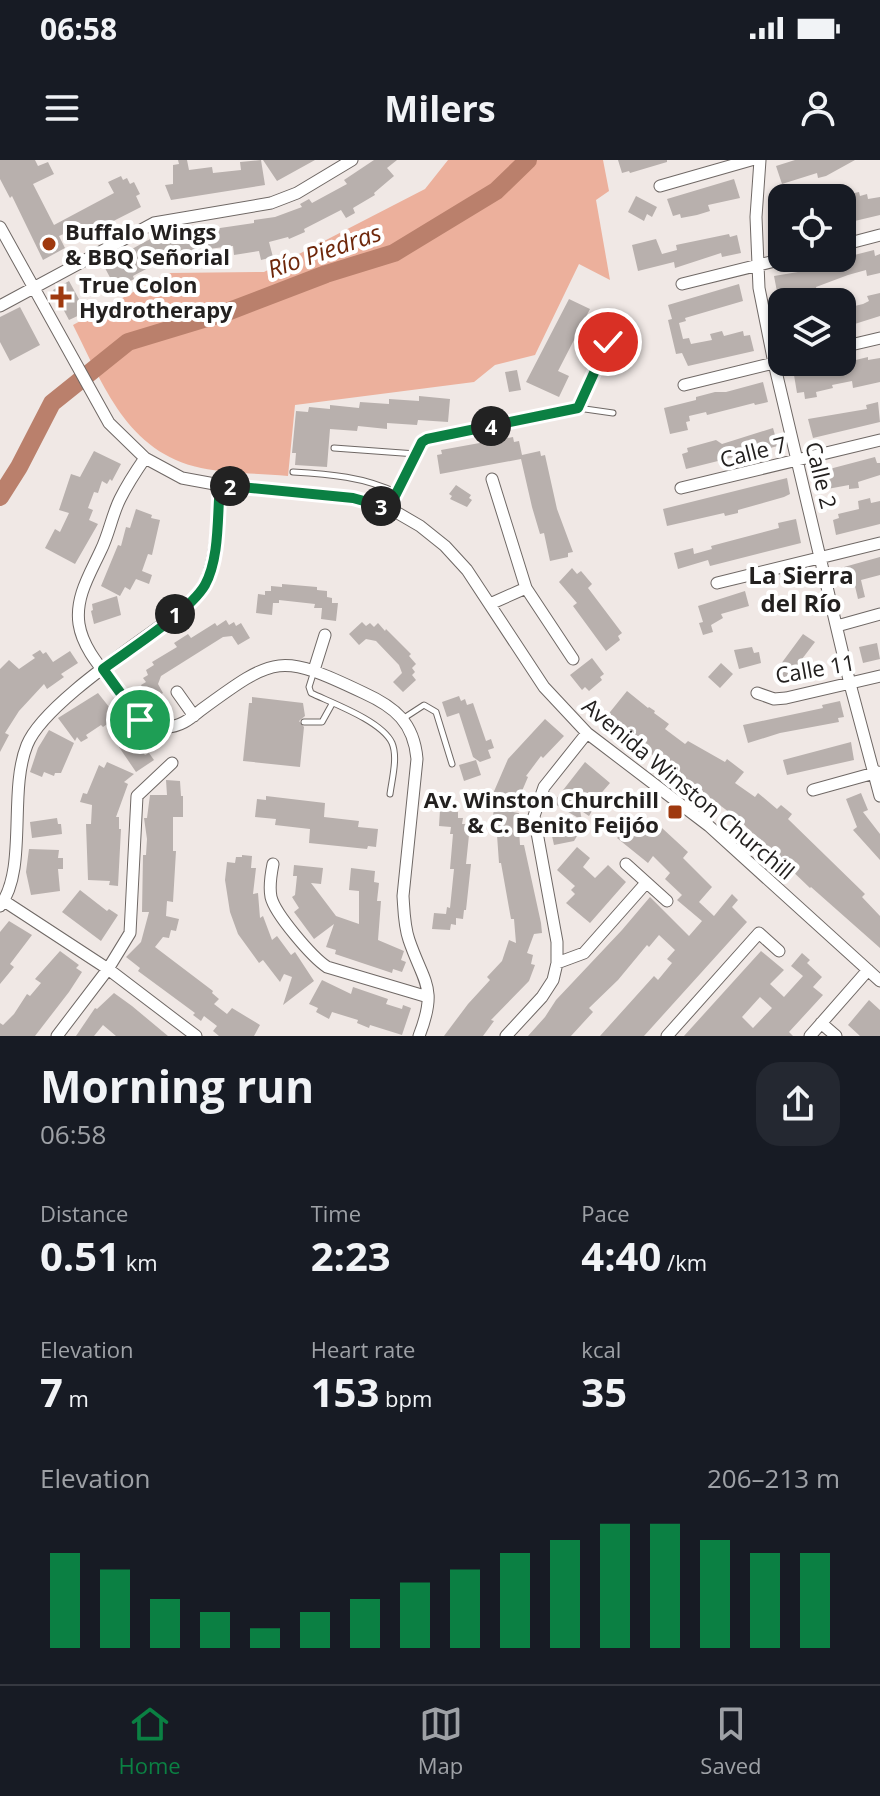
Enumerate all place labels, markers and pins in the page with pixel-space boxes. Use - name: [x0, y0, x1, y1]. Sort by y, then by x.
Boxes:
- place label: Buffalo Wings & BBQ Señorial: [65, 216, 230, 271]
- marker: Buffalo Wings & BBQ Señorial: [40, 235, 58, 253]
- place label: True Colon Hydrotherapy: [79, 269, 233, 324]
- marker: True Colon Hydrotherapy: [50, 286, 72, 308]
- pin: [574, 308, 642, 376]
- pin: 4: [471, 406, 511, 446]
- pin: 2: [210, 466, 250, 506]
- pin: 3: [361, 486, 401, 526]
- pin: 1: [155, 594, 195, 634]
- pin: [106, 686, 174, 754]
- place label: Av. Winston Churchill & C. Benito Feijóo: [424, 784, 659, 839]
- marker: Av. Winston Churchill & C. Benito Feijóo: [666, 803, 684, 821]

